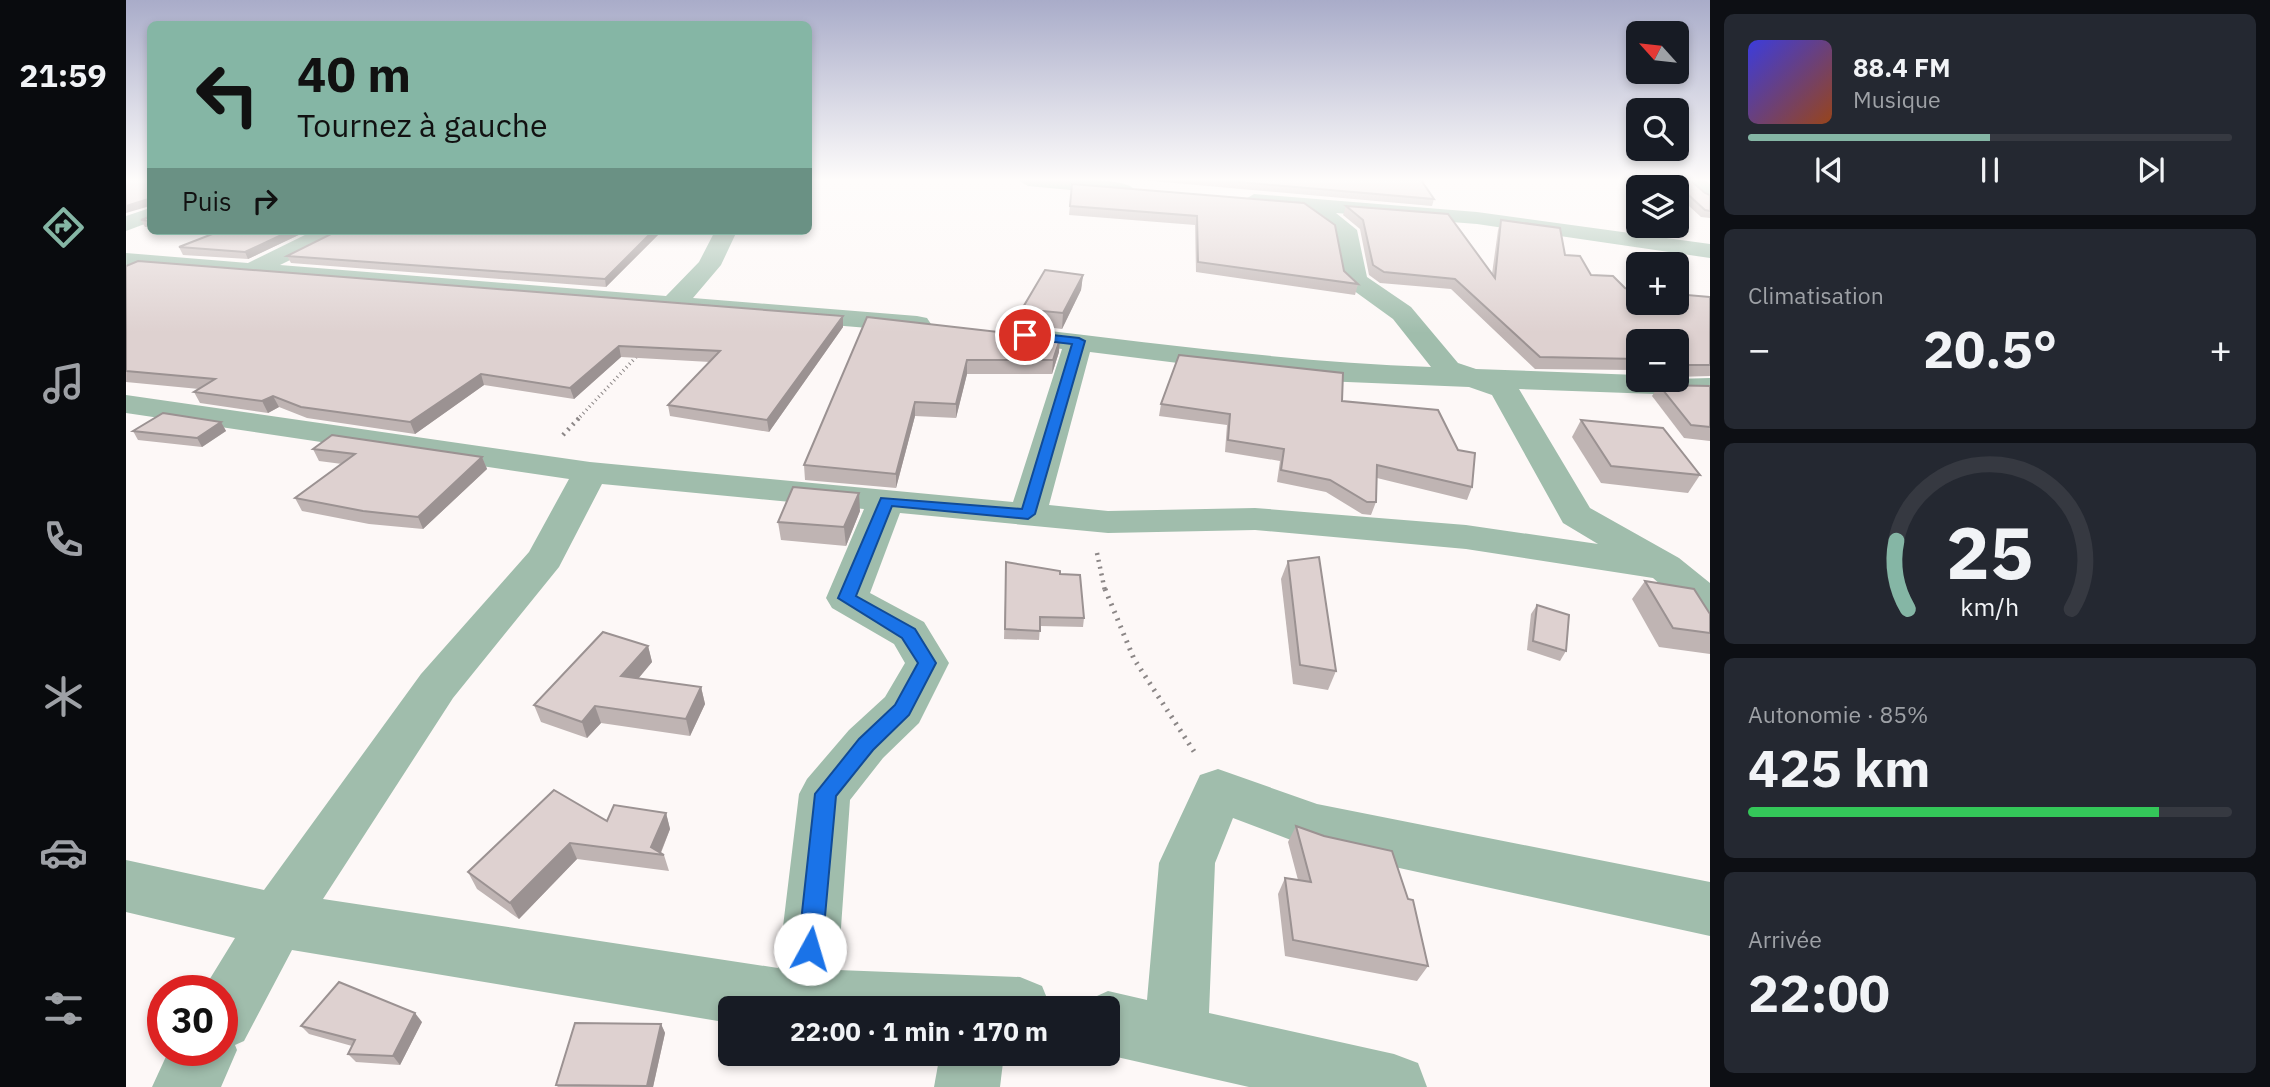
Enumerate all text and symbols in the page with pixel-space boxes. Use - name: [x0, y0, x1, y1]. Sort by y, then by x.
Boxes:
- north arrow: [1626, 21, 1689, 84]
- map controls: [1626, 21, 1689, 392]
- text: 40 m: [297, 42, 411, 105]
- icon: left: [182, 49, 273, 140]
- text: 88.4 FM: [1853, 50, 1951, 84]
- text: 21:59: [19, 54, 107, 96]
- text: Musique: [1853, 84, 1941, 114]
- button: search: [1626, 98, 1689, 161]
- text: Tournez à gauche: [297, 104, 548, 146]
- icon: previous: [1810, 151, 1848, 189]
- icon: pause: [1971, 151, 2009, 189]
- icon: next: [2132, 151, 2170, 189]
- button: layers: [1626, 175, 1689, 238]
- icon: right: [246, 182, 284, 220]
- text: Puis: [182, 184, 232, 218]
- icon: directions: [39, 203, 88, 252]
- button: +: [1626, 252, 1689, 315]
- text: Climatisation: [1748, 280, 1884, 310]
- pin: [995, 305, 1055, 365]
- text: 20.5°: [1923, 315, 2057, 382]
- icon: arrive: [1006, 316, 1044, 354]
- text: −: [1748, 324, 1771, 373]
- text: +: [2209, 324, 2232, 373]
- button: −: [1626, 329, 1689, 392]
- icon: music: [39, 359, 88, 408]
- text: 25: [1946, 505, 2034, 600]
- icon: phone: [39, 515, 88, 564]
- text: km/h: [1961, 590, 2019, 623]
- icon: climate: [39, 672, 88, 721]
- text: Autonomie · 85%: [1748, 699, 1928, 729]
- text: 425 km: [1748, 734, 1930, 801]
- icon: car: [39, 828, 88, 877]
- position arrow: [773, 912, 847, 986]
- text: Arrivée: [1748, 924, 1822, 954]
- text: 22:00: [1748, 959, 1890, 1026]
- speed limit sign: 30: [147, 975, 238, 1066]
- icon: filters: [39, 984, 88, 1033]
- text: 22:00 · 1 min · 170 m: [790, 1014, 1048, 1048]

